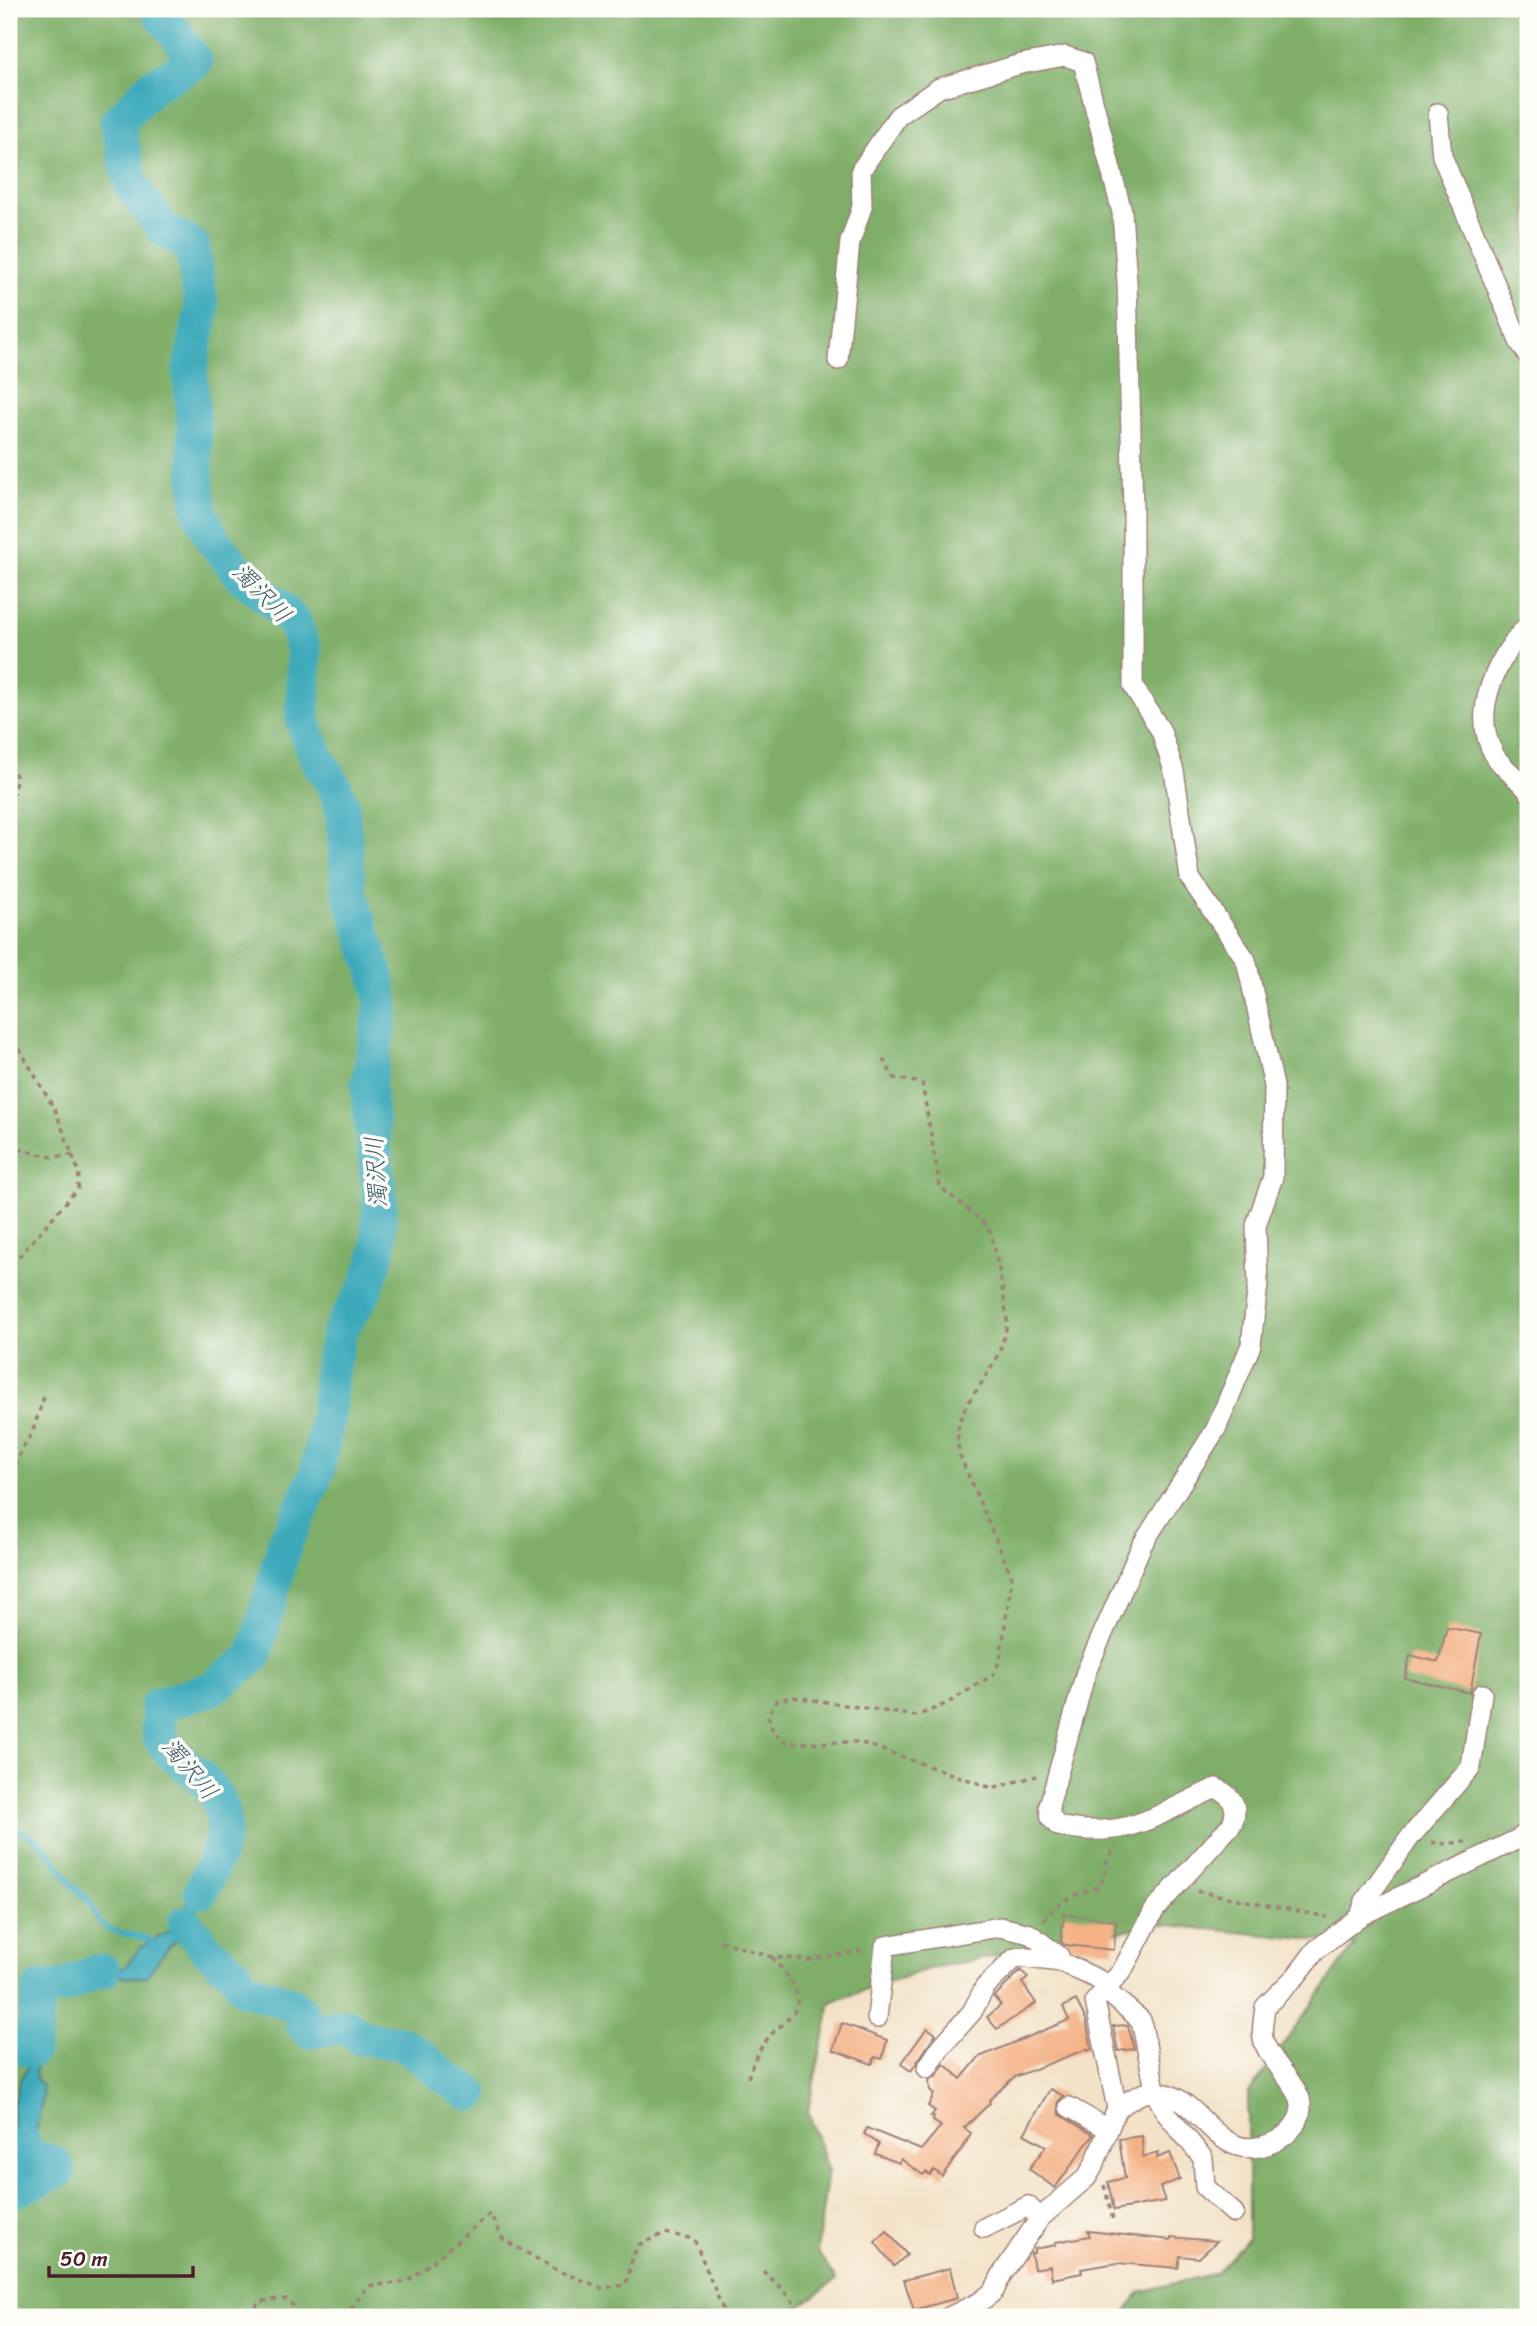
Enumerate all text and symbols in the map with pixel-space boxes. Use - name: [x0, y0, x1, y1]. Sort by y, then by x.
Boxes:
- water label: 濁沢川: [222, 553, 302, 633]
- water label: 濁沢川: [353, 1135, 399, 1209]
- water label: 濁沢川: [151, 1728, 229, 1810]
- scale bar: [49, 2235, 192, 2279]
- text: 50 m: [60, 2240, 108, 2278]

